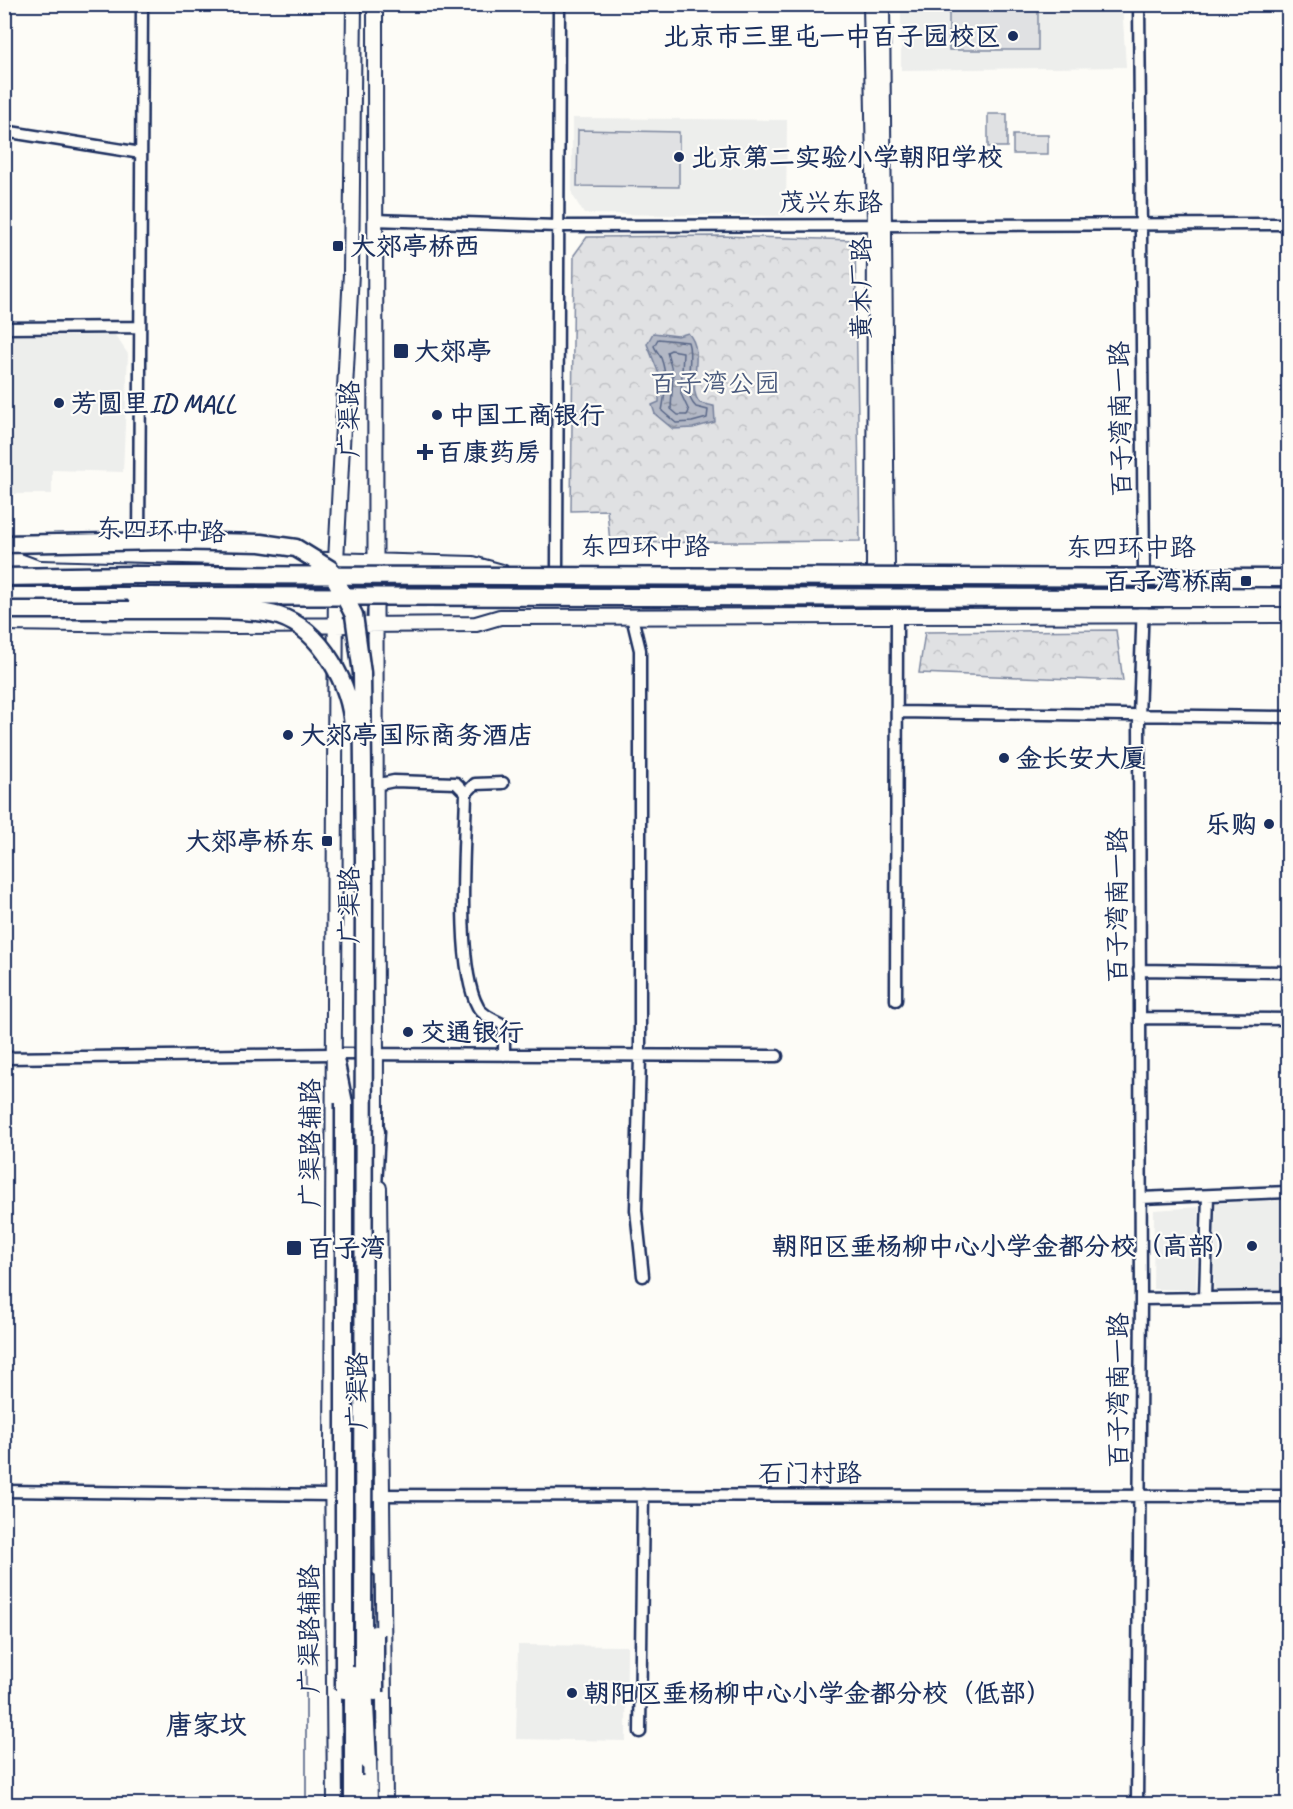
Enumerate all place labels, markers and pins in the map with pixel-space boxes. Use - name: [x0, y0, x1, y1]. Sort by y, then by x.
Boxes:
- place label: 北京市三里屯一中百子园校区: [663, 20, 1001, 53]
- marker: 北京市三里屯一中百子园校区: [1006, 29, 1020, 43]
- place label: 北京第二实验小学朝阳学校: [691, 141, 1003, 174]
- marker: 北京第二实验小学朝阳学校: [672, 150, 686, 164]
- place label: 大郊亭桥西: [350, 230, 480, 263]
- marker: 大郊亭桥西: [331, 239, 345, 253]
- place label: 大郊亭: [414, 335, 492, 368]
- marker: 大郊亭: [392, 342, 410, 360]
- place label: 芳圆里ID MALL: [71, 387, 238, 420]
- marker: 芳圆里ID MALL: [52, 396, 66, 410]
- place label: 中国工商银行: [449, 399, 605, 432]
- marker: 中国工商银行: [430, 408, 444, 422]
- place label: 百康药房: [437, 436, 541, 469]
- marker: 百康药房: [418, 445, 432, 459]
- place label: 百子湾桥南: [1104, 565, 1234, 598]
- marker: 百子湾桥南: [1239, 574, 1253, 588]
- place label: 大郊亭国际商务酒店: [300, 719, 534, 752]
- marker: 大郊亭国际商务酒店: [281, 728, 295, 742]
- place label: 金长安大厦: [1016, 742, 1146, 775]
- marker: 金长安大厦: [997, 751, 1011, 765]
- place label: 乐购: [1205, 808, 1257, 841]
- marker: 乐购: [1262, 817, 1276, 831]
- place label: 大郊亭桥东: [185, 825, 315, 858]
- marker: 大郊亭桥东: [320, 834, 334, 848]
- place label: 交通银行: [420, 1016, 524, 1049]
- marker: 交通银行: [401, 1025, 415, 1039]
- place label: 朝阳区垂杨柳中心小学金都分校（高部）: [772, 1230, 1240, 1263]
- place label: 百子湾: [308, 1232, 386, 1265]
- marker: 百子湾: [285, 1239, 303, 1257]
- marker: 朝阳区垂杨柳中心小学金都分校（高部）: [1245, 1239, 1259, 1253]
- place label: 朝阳区垂杨柳中心小学金都分校（低部）: [584, 1677, 1052, 1710]
- marker: 朝阳区垂杨柳中心小学金都分校（低部）: [565, 1686, 579, 1700]

